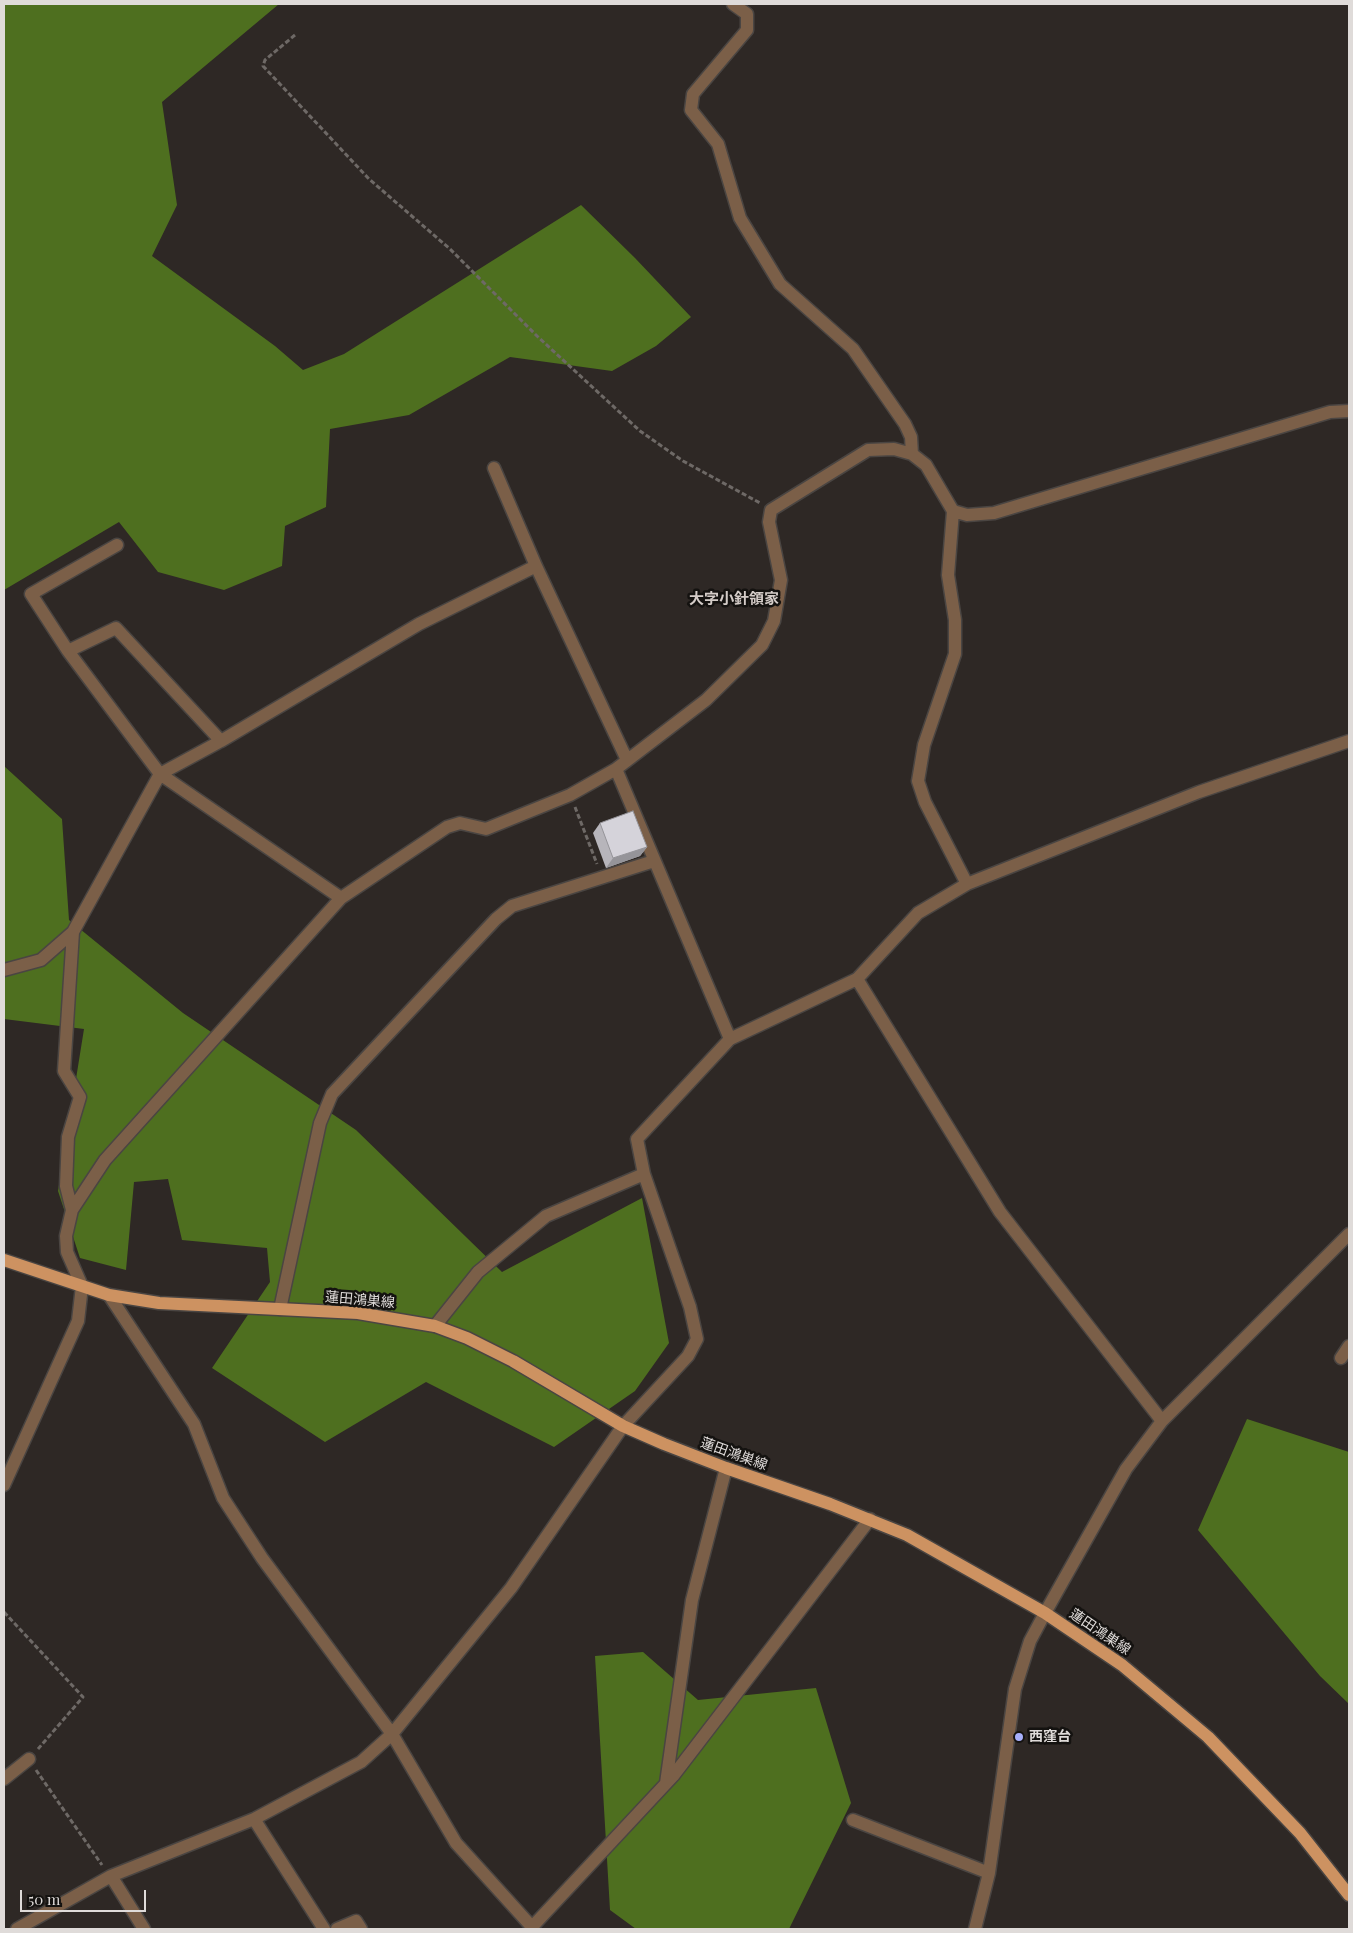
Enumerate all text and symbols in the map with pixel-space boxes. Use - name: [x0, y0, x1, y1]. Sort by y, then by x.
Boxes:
- district label: 大字小針領家: [689, 590, 779, 608]
- street label: 蓮田鴻巣線: [324, 1289, 396, 1311]
- street label: 蓮田鴻巣線: [698, 1434, 770, 1474]
- street label: 蓮田鴻巣線: [1066, 1605, 1134, 1659]
- place label: 西窪台: [1029, 1729, 1071, 1745]
- marker: 西窪台: [1013, 1731, 1025, 1743]
- scale bar: [22, 1880, 149, 1912]
- text: 50 m: [28, 1889, 60, 1909]

